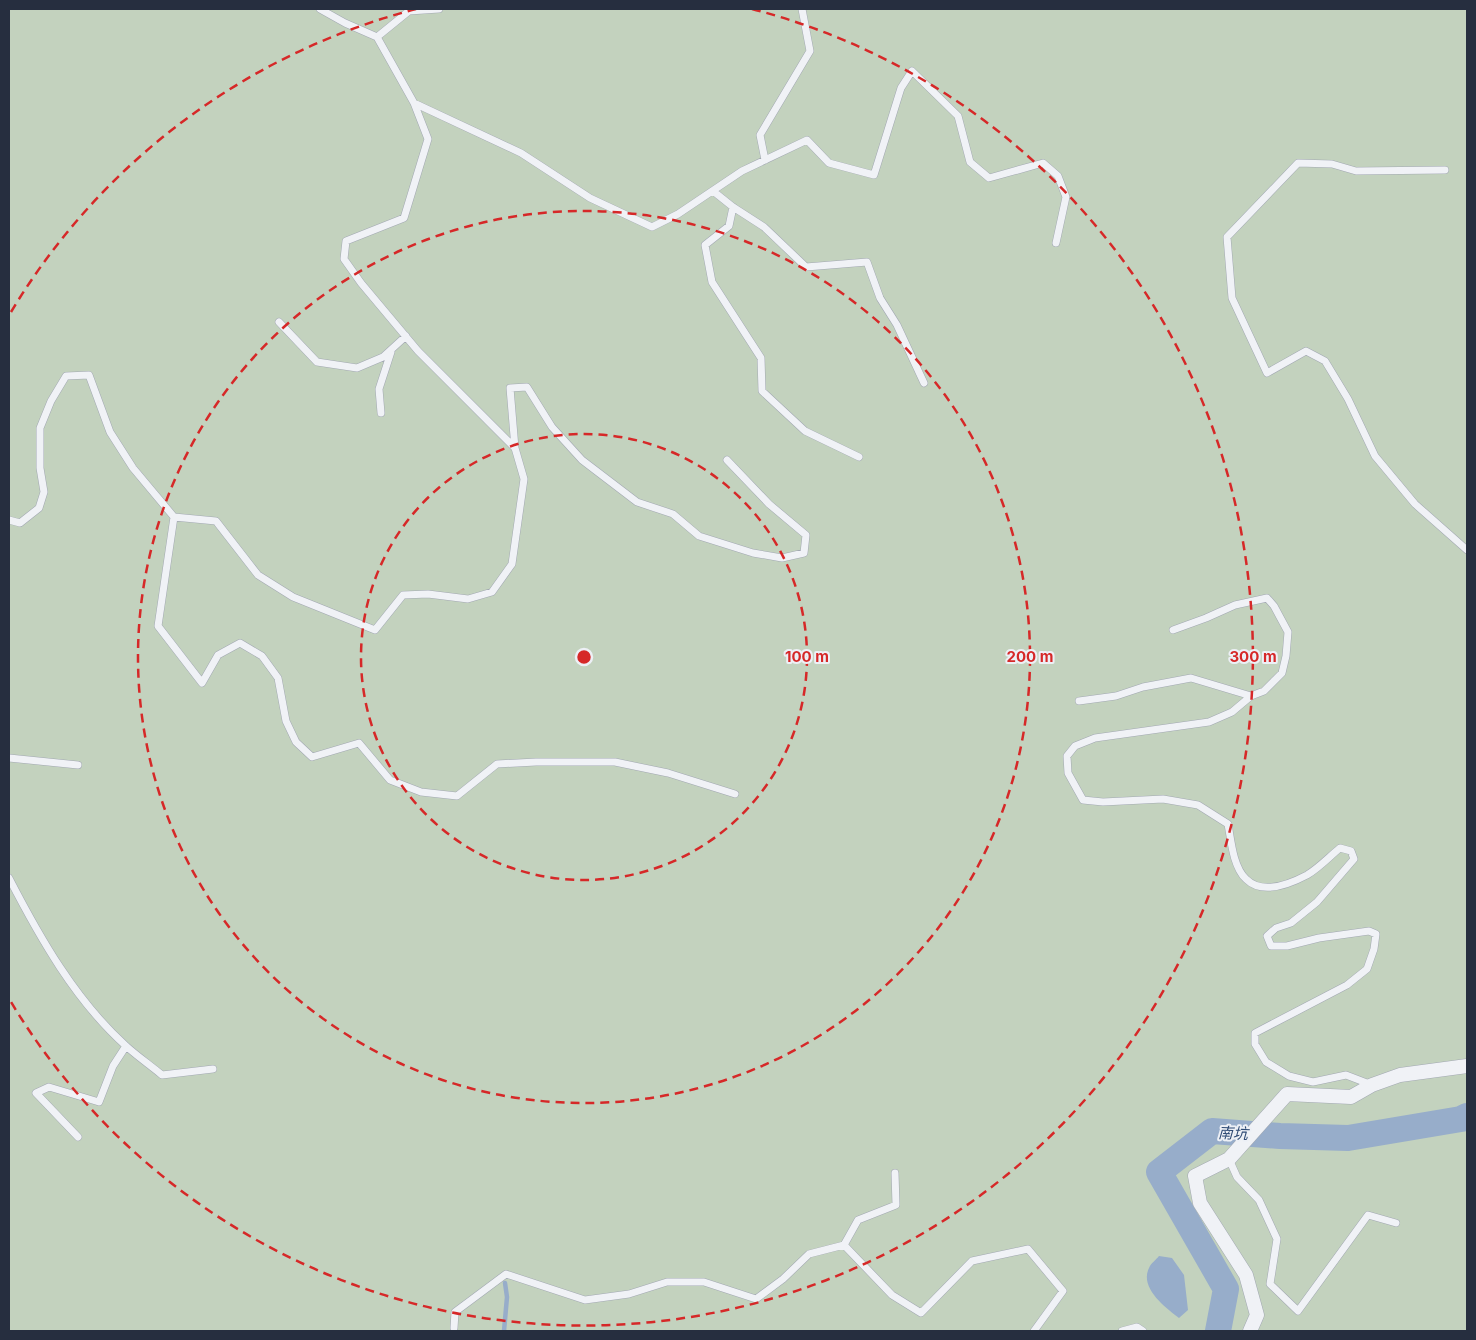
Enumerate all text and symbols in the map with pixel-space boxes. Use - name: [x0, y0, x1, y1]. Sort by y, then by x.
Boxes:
- text: 100 m: [785, 647, 829, 666]
- text: 200 m: [1007, 647, 1053, 666]
- text: 300 m: [1229, 647, 1277, 666]
- centre of rings: [575, 648, 593, 666]
- water label: 南坑: [1218, 1123, 1250, 1143]

